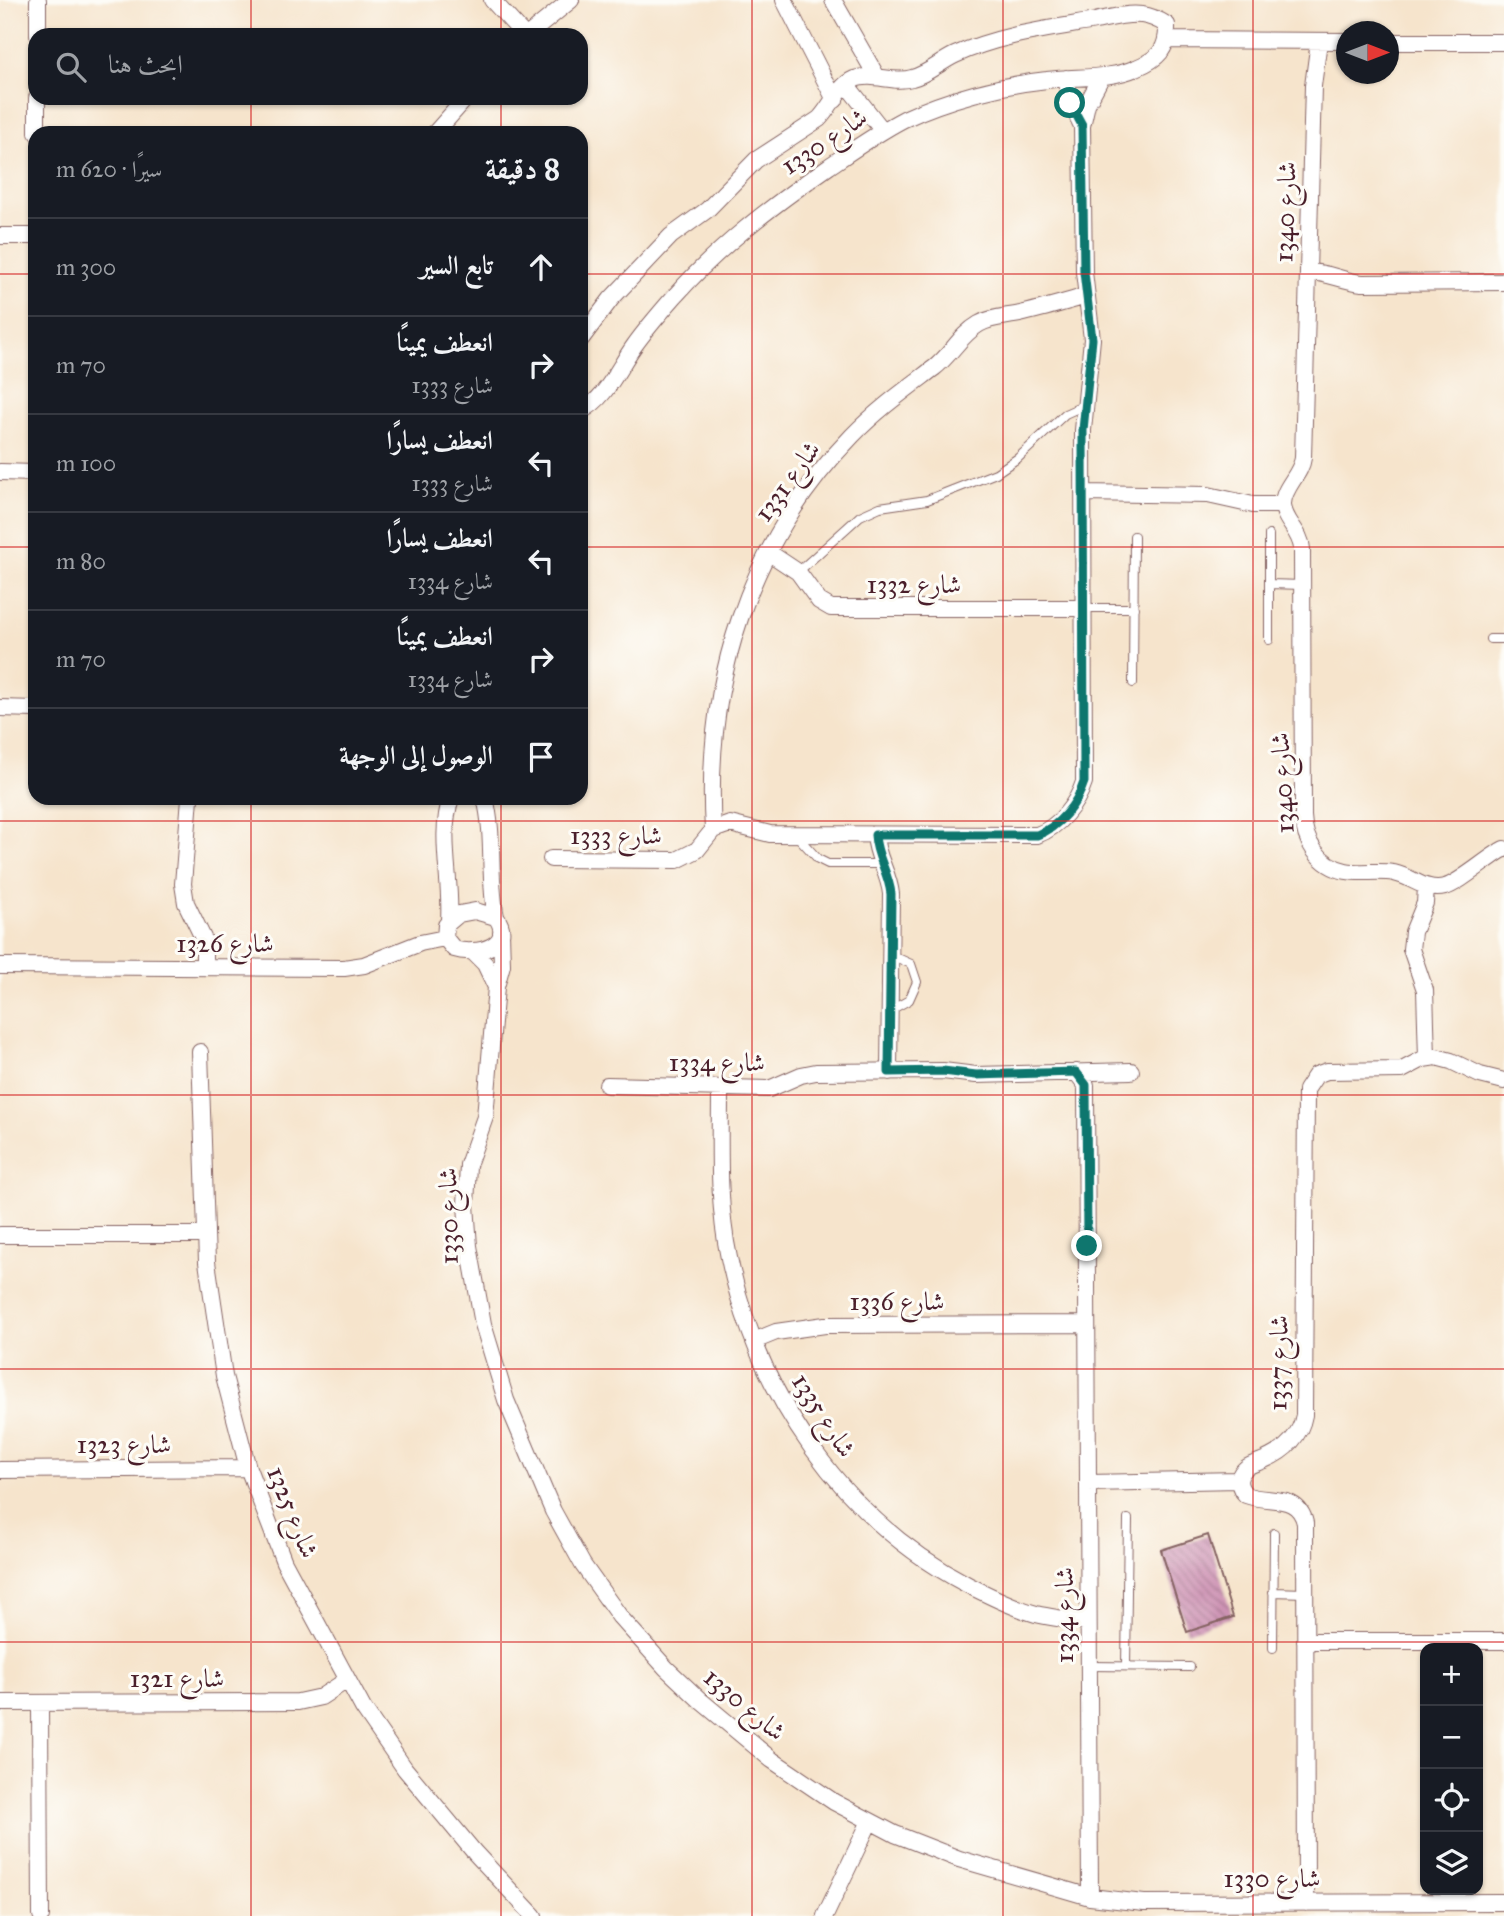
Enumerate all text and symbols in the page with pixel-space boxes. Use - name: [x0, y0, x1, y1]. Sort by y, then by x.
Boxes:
- north arrow: [1336, 21, 1399, 84]
- search box: [28, 28, 588, 105]
- icon: search: [52, 48, 90, 86]
- text: ابحث هنا: [108, 48, 183, 80]
- route start: [1054, 87, 1085, 118]
- street label: شارع 1330: [775, 101, 876, 186]
- text: 8 دقيقة: [485, 151, 560, 187]
- text: سيرًا · 620 m: [56, 155, 162, 183]
- street label: شارع 1340: [1267, 161, 1309, 263]
- icon: ahead: [522, 248, 560, 286]
- text: تابع السير: [420, 249, 493, 281]
- text: 300 m: [56, 253, 116, 281]
- text: انعطف يمينًا: [397, 326, 493, 358]
- icon: right: [522, 346, 560, 384]
- text: 70 m: [56, 351, 106, 379]
- text: شارع 1333: [411, 371, 493, 399]
- text: انعطف يسارًا: [386, 424, 493, 456]
- street label: شارع 1331: [747, 434, 832, 531]
- icon: left: [522, 444, 560, 482]
- text: 100 m: [56, 449, 116, 477]
- text: شارع 1333: [411, 469, 493, 497]
- text: انعطف يسارًا: [386, 522, 493, 554]
- icon: left: [522, 542, 560, 580]
- text: 80 m: [56, 547, 106, 575]
- text: شارع 1334: [408, 567, 493, 595]
- street label: شارع 1332: [867, 568, 961, 606]
- text: انعطف يمينًا: [397, 620, 493, 652]
- icon: right: [522, 640, 560, 678]
- text: 70 m: [56, 645, 106, 673]
- text: شارع 1334: [408, 665, 493, 693]
- street label: شارع 1340: [1263, 731, 1307, 834]
- icon: arrive: [522, 738, 560, 776]
- text: الوصول إلى الوجهة: [339, 739, 493, 771]
- street label: شارع 1333: [570, 819, 662, 857]
- street label: شارع 1326: [176, 927, 274, 965]
- street label: شارع 1334: [669, 1046, 765, 1084]
- street label: شارع 1330: [431, 1167, 471, 1265]
- route end: [1071, 1230, 1102, 1261]
- street label: شارع 1336: [849, 1285, 945, 1323]
- street label: شارع 1337: [1261, 1315, 1301, 1411]
- street label: شارع 1335: [780, 1367, 863, 1466]
- street label: شارع 1323: [77, 1428, 171, 1466]
- street label: شارع 1325: [255, 1461, 326, 1565]
- street label: شارع 1334: [1048, 1567, 1086, 1663]
- map controls: [1420, 1643, 1483, 1895]
- button: +: [1420, 1643, 1483, 1706]
- street label: شارع 1330: [694, 1661, 792, 1752]
- street label: شارع 1321: [130, 1662, 224, 1700]
- button: −: [1420, 1706, 1483, 1769]
- button: locate: [1420, 1769, 1483, 1832]
- button: layers: [1420, 1832, 1483, 1895]
- street label: شارع 1330: [1224, 1862, 1320, 1900]

